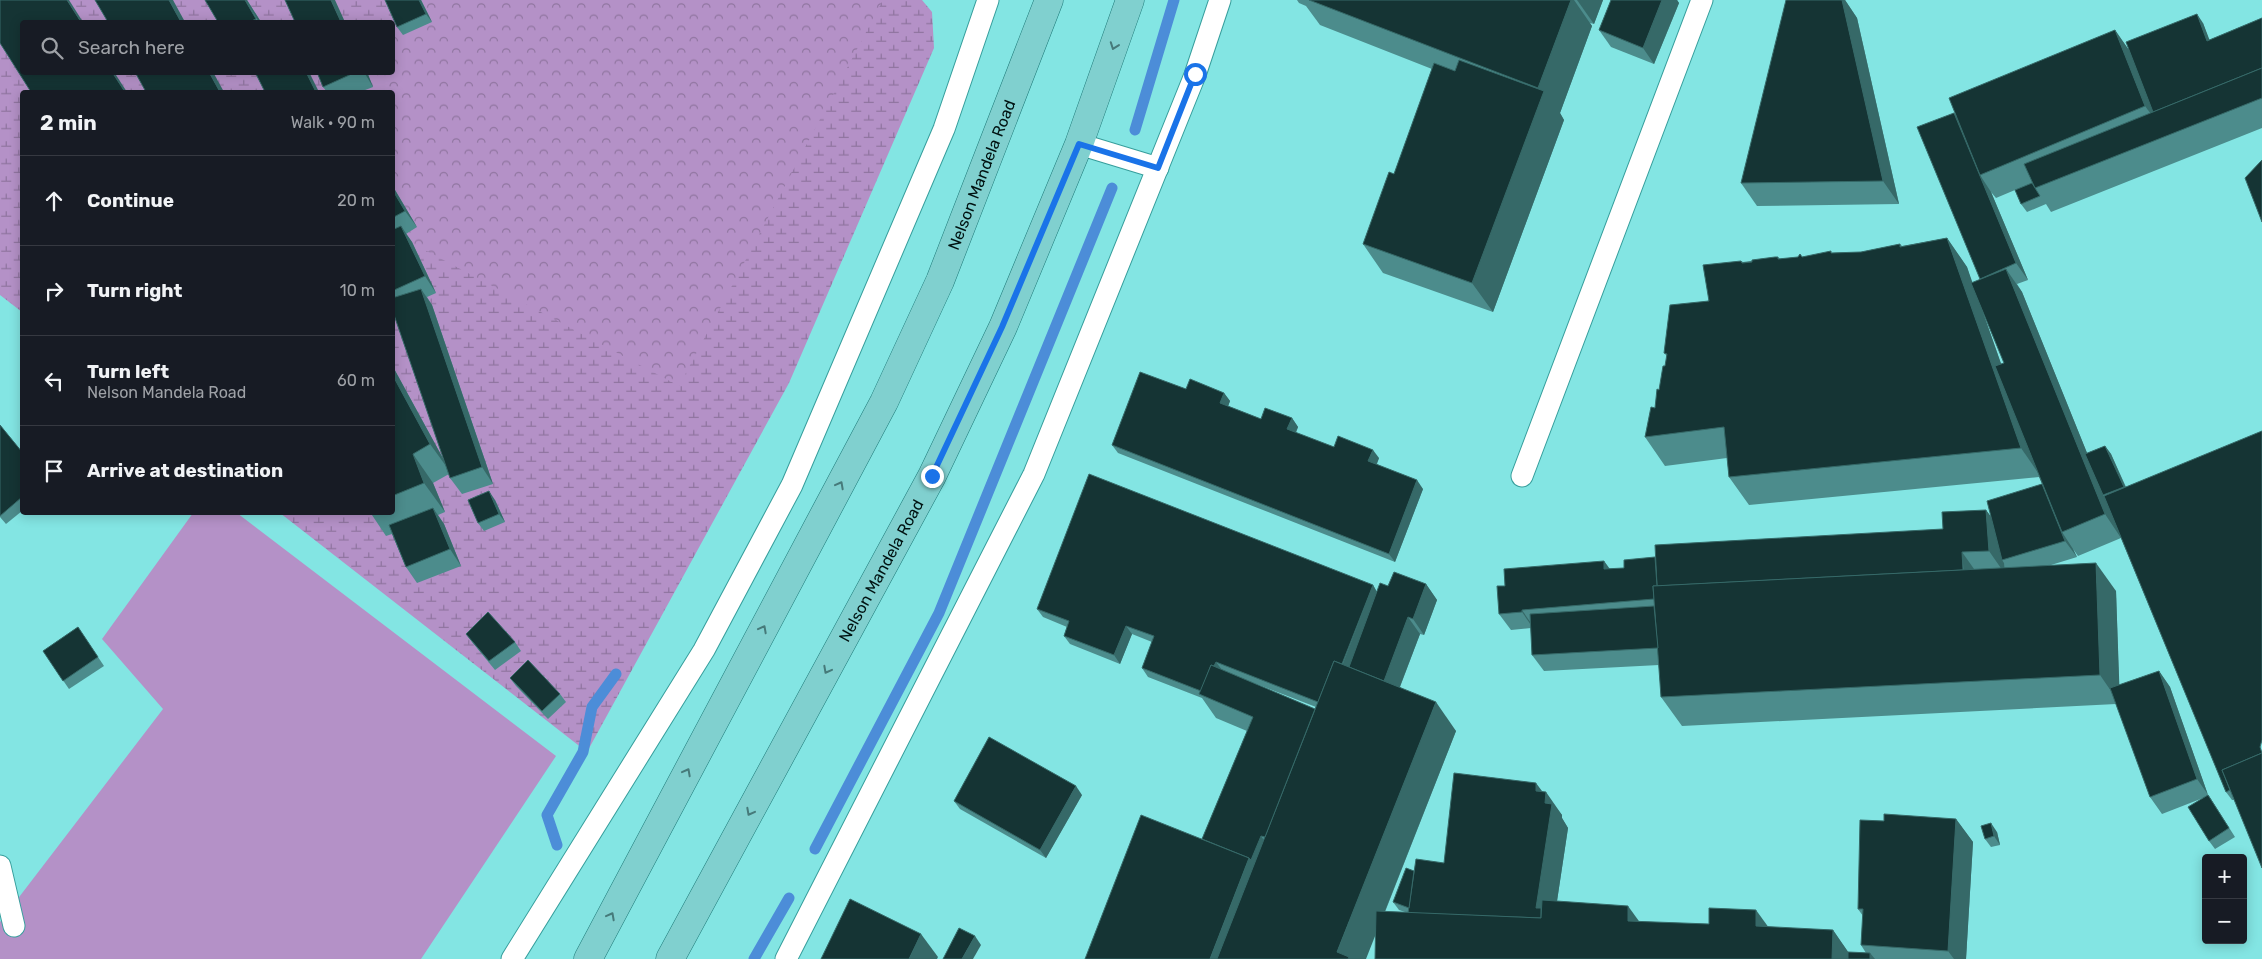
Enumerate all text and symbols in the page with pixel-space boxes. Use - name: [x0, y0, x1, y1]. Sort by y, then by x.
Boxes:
- search box: [20, 20, 395, 75]
- icon: search: [38, 34, 66, 62]
- text: Search here: [78, 36, 185, 59]
- one-way arrow: [1110, 41, 1120, 50]
- route start: [1184, 63, 1207, 86]
- street label: Nelson Mandela Road: [944, 97, 1019, 253]
- text: 2 min: [40, 110, 97, 135]
- text: Walk · 90 m: [291, 113, 375, 132]
- icon: ahead: [40, 187, 68, 215]
- text: Continue: [87, 189, 174, 212]
- text: 20 m: [337, 191, 375, 210]
- icon: right: [40, 277, 68, 305]
- text: Turn right: [87, 279, 182, 302]
- text: 10 m: [340, 281, 375, 300]
- text: Turn left: [87, 360, 169, 383]
- icon: left: [40, 367, 68, 395]
- text: 60 m: [337, 371, 375, 390]
- text: Nelson Mandela Road: [87, 383, 246, 402]
- icon: arrive: [40, 457, 68, 485]
- text: Arrive at destination: [87, 459, 283, 482]
- route end: [921, 465, 944, 488]
- one-way arrow: [834, 482, 844, 491]
- street label: Nelson Mandela Road: [834, 496, 927, 645]
- one-way arrow: [757, 625, 767, 634]
- one-way arrow: [823, 664, 833, 673]
- one-way arrow: [681, 769, 691, 778]
- one-way arrow: [746, 807, 756, 816]
- map controls: [2202, 854, 2247, 944]
- button: +: [2202, 854, 2247, 899]
- button: −: [2202, 899, 2247, 944]
- one-way arrow: [605, 912, 615, 921]

